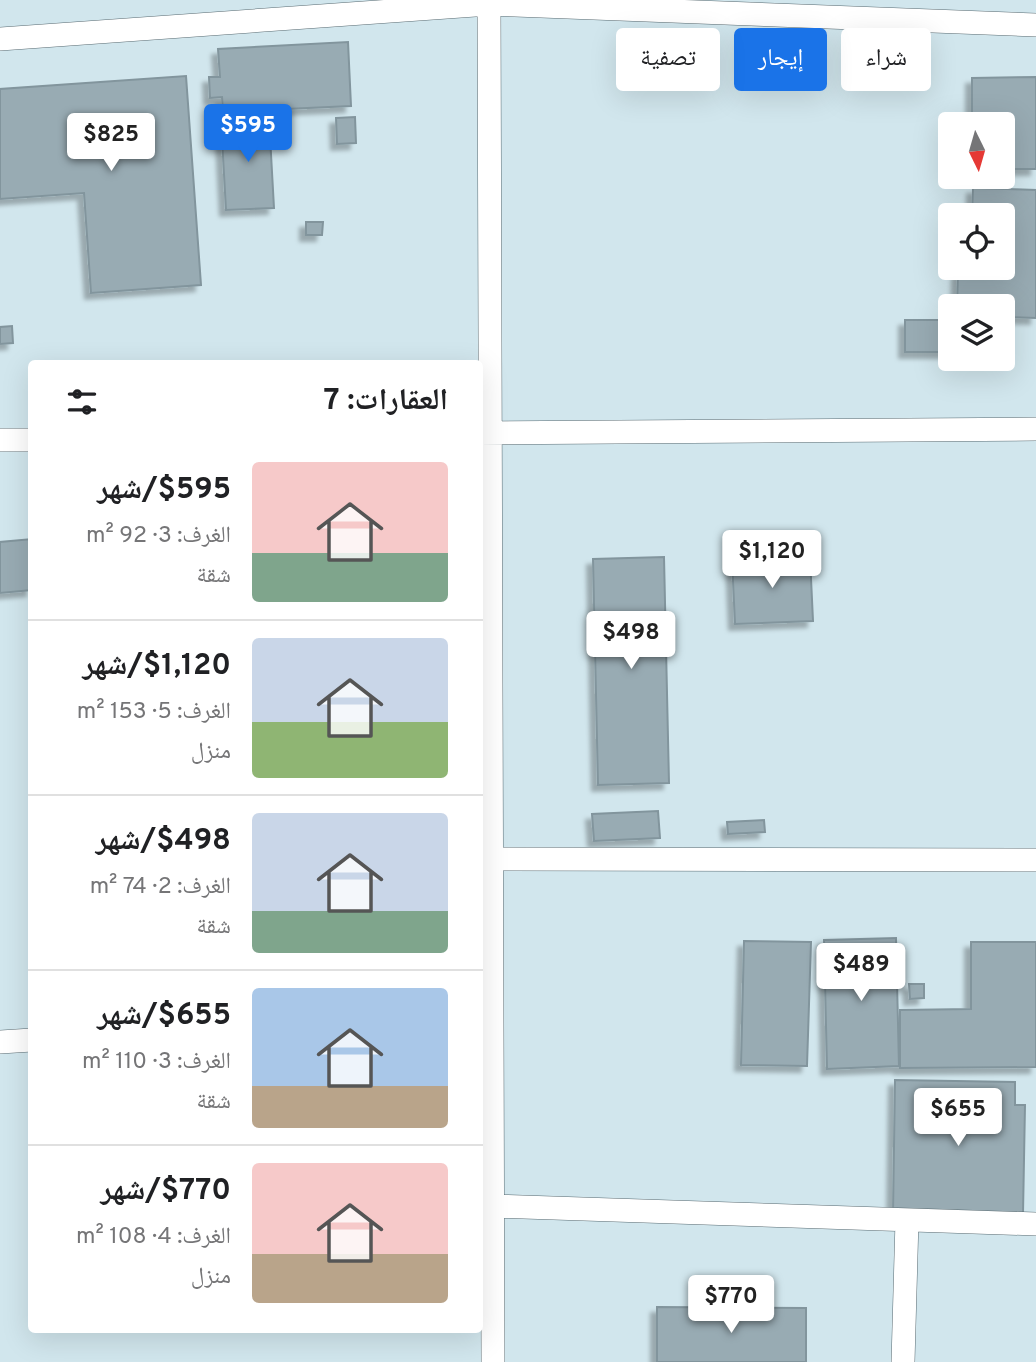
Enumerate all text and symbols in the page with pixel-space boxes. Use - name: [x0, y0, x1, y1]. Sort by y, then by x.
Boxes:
- chip: تصفية: [616, 28, 720, 91]
- chip: إيجار: [734, 28, 827, 91]
- chip: شراء: [841, 28, 931, 91]
- pin: $595: [207, 104, 289, 164]
- text: $595: [220, 112, 276, 141]
- north arrow: [938, 112, 1015, 189]
- map controls: [938, 112, 1015, 371]
- pin: $825: [70, 114, 152, 173]
- text: $825: [83, 121, 139, 150]
- button: locate: [938, 203, 1015, 280]
- button: layers: [938, 294, 1015, 371]
- icon: filters: [63, 383, 101, 421]
- text: العقارات: 7: [324, 383, 448, 420]
- text: $595/شهر: [97, 472, 231, 509]
- icon: home: [308, 490, 392, 574]
- text: الغرف: 3 · 92 m²: [86, 522, 231, 551]
- pin: $1,120: [715, 530, 829, 590]
- text: $1,120: [738, 538, 806, 567]
- text: شقة: [197, 562, 231, 591]
- pin: $498: [590, 612, 672, 671]
- text: $498: [602, 619, 660, 648]
- text: $1,120/شهر: [83, 648, 231, 685]
- icon: home: [308, 666, 392, 750]
- text: الغرف: 5 · 153 m²: [77, 698, 231, 727]
- text: منزل: [191, 738, 231, 767]
- text: $498/شهر: [96, 823, 231, 860]
- icon: home: [308, 841, 392, 925]
- text: الغرف: 2 · 74 m²: [90, 873, 231, 902]
- text: شقة: [197, 913, 231, 942]
- pin: $489: [820, 944, 902, 1003]
- text: $489: [832, 951, 890, 980]
- text: $655/شهر: [97, 998, 231, 1035]
- icon: home: [308, 1016, 392, 1100]
- text: الغرف: 3 · 110 m²: [82, 1048, 231, 1077]
- text: شقة: [197, 1088, 231, 1117]
- pin: $655: [917, 1088, 999, 1148]
- text: $655: [930, 1096, 986, 1125]
- text: $770/شهر: [101, 1173, 231, 1210]
- icon: home: [308, 1191, 392, 1275]
- text: الغرف: 4 · 108 m²: [76, 1223, 231, 1252]
- text: منزل: [191, 1263, 231, 1292]
- pin: $770: [690, 1276, 772, 1335]
- text: $770: [704, 1283, 758, 1312]

